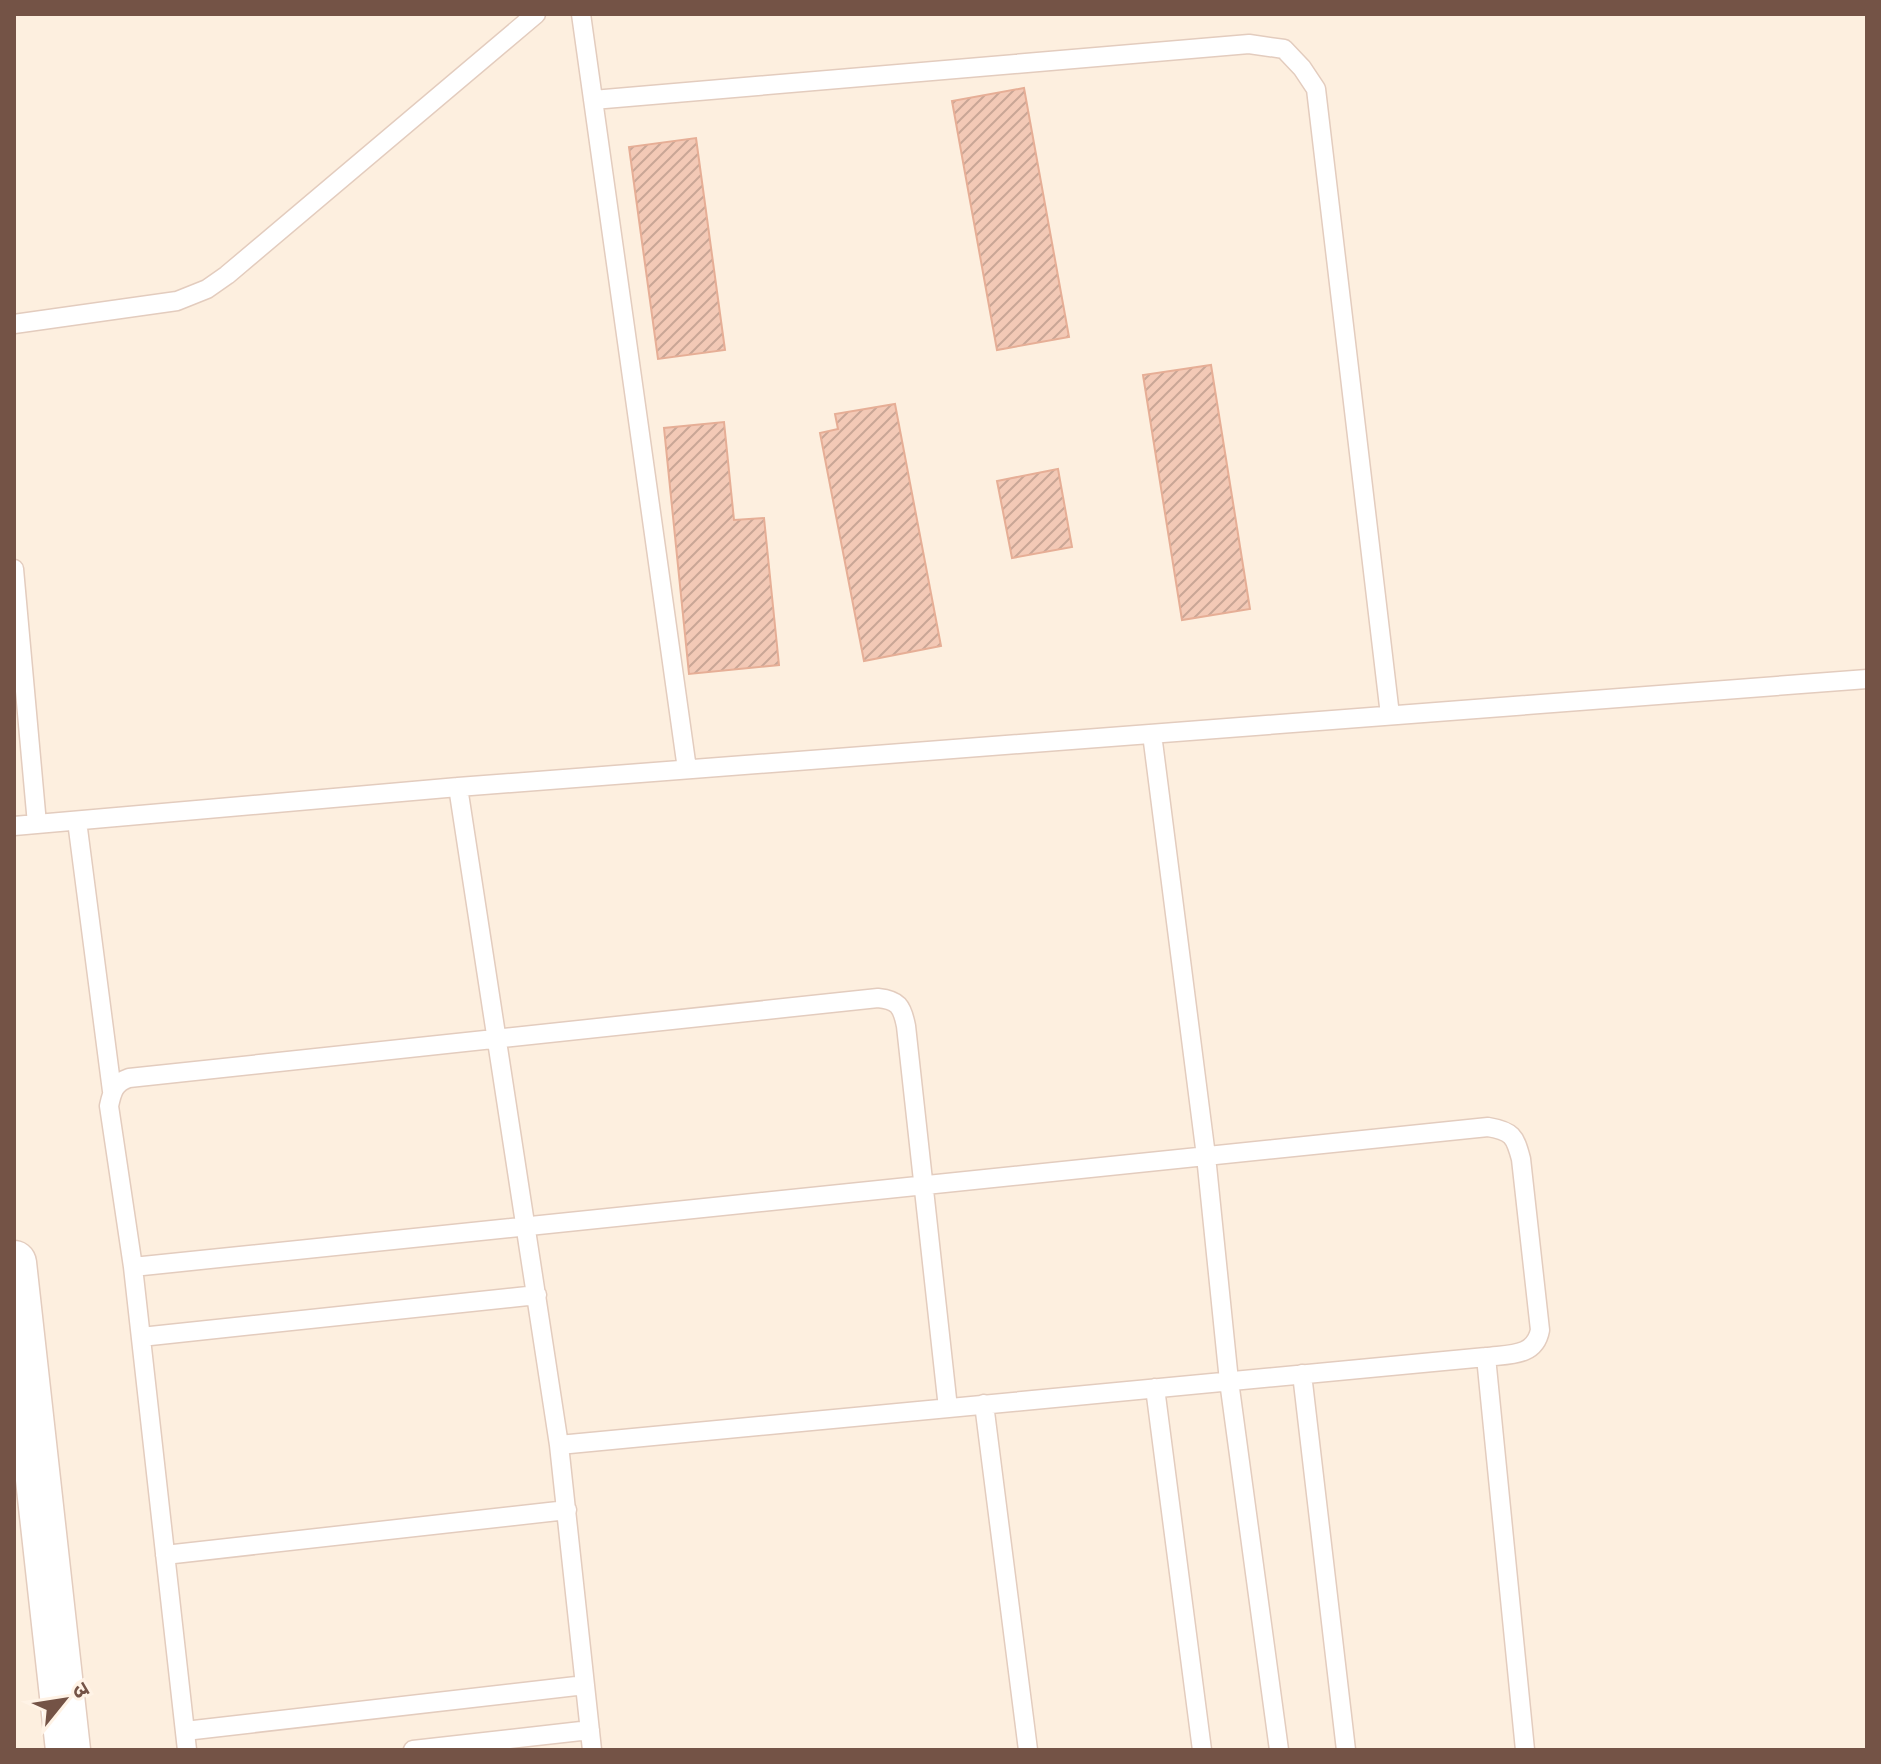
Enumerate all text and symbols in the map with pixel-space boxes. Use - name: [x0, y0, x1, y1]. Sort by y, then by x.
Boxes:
- north arrow: [24, 1660, 104, 1740]
- text: उ: [67, 1678, 95, 1703]

